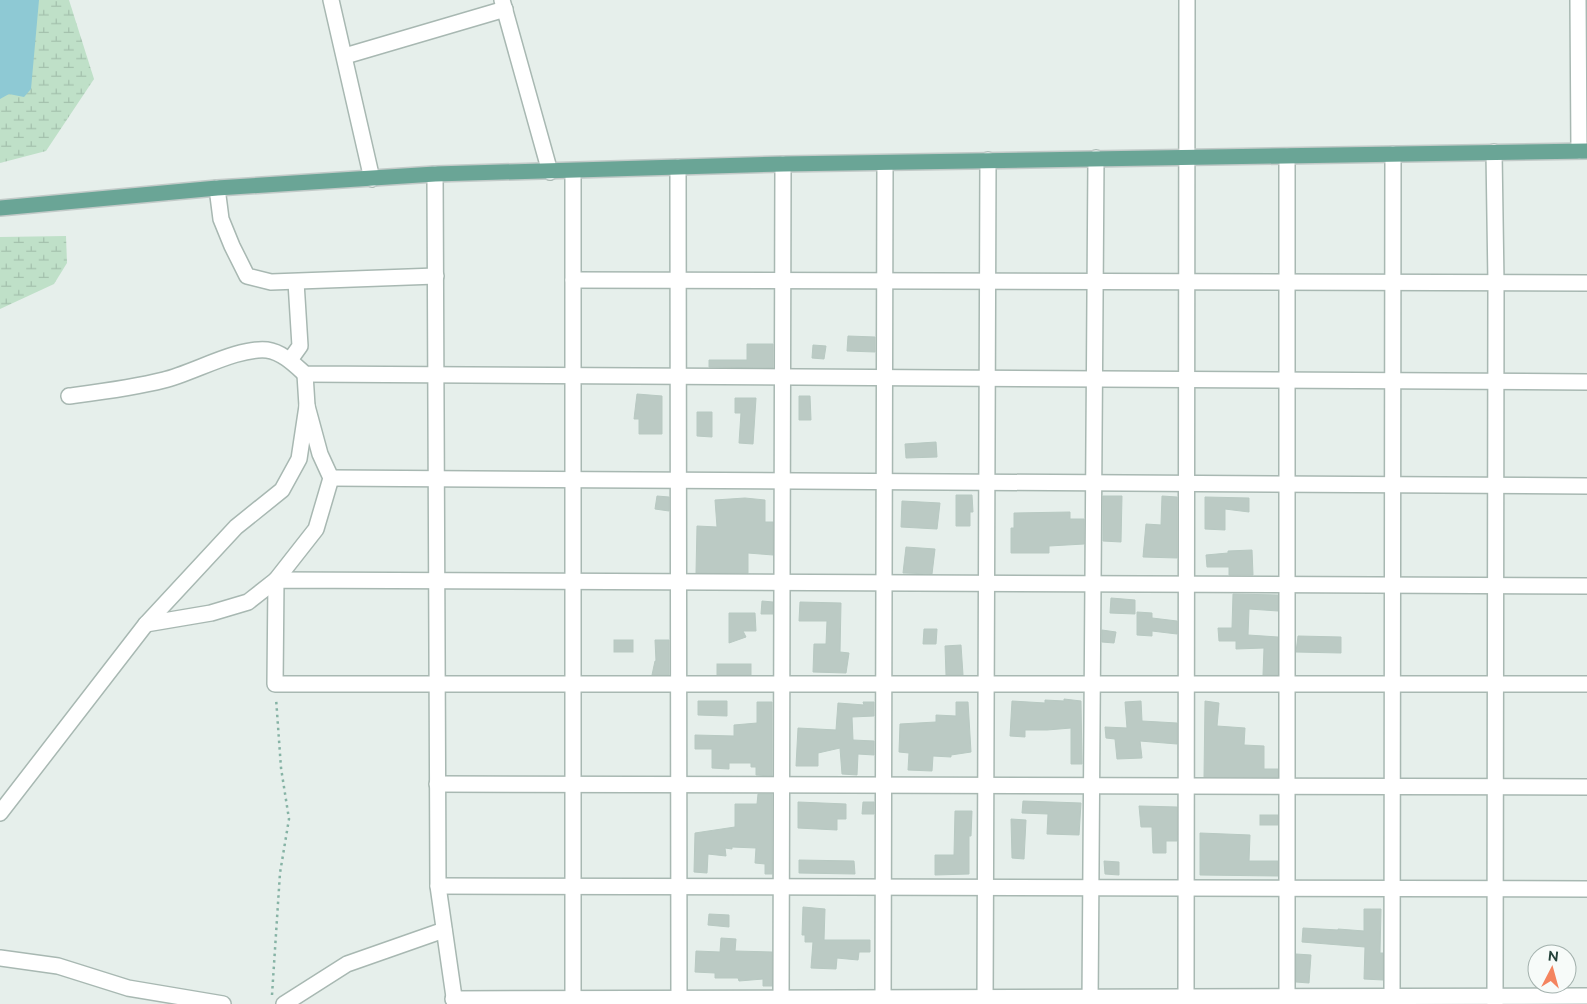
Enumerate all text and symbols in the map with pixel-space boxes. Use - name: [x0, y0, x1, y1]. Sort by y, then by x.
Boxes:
- north arrow: [1527, 944, 1577, 994]
- text: N: [1547, 948, 1560, 965]

